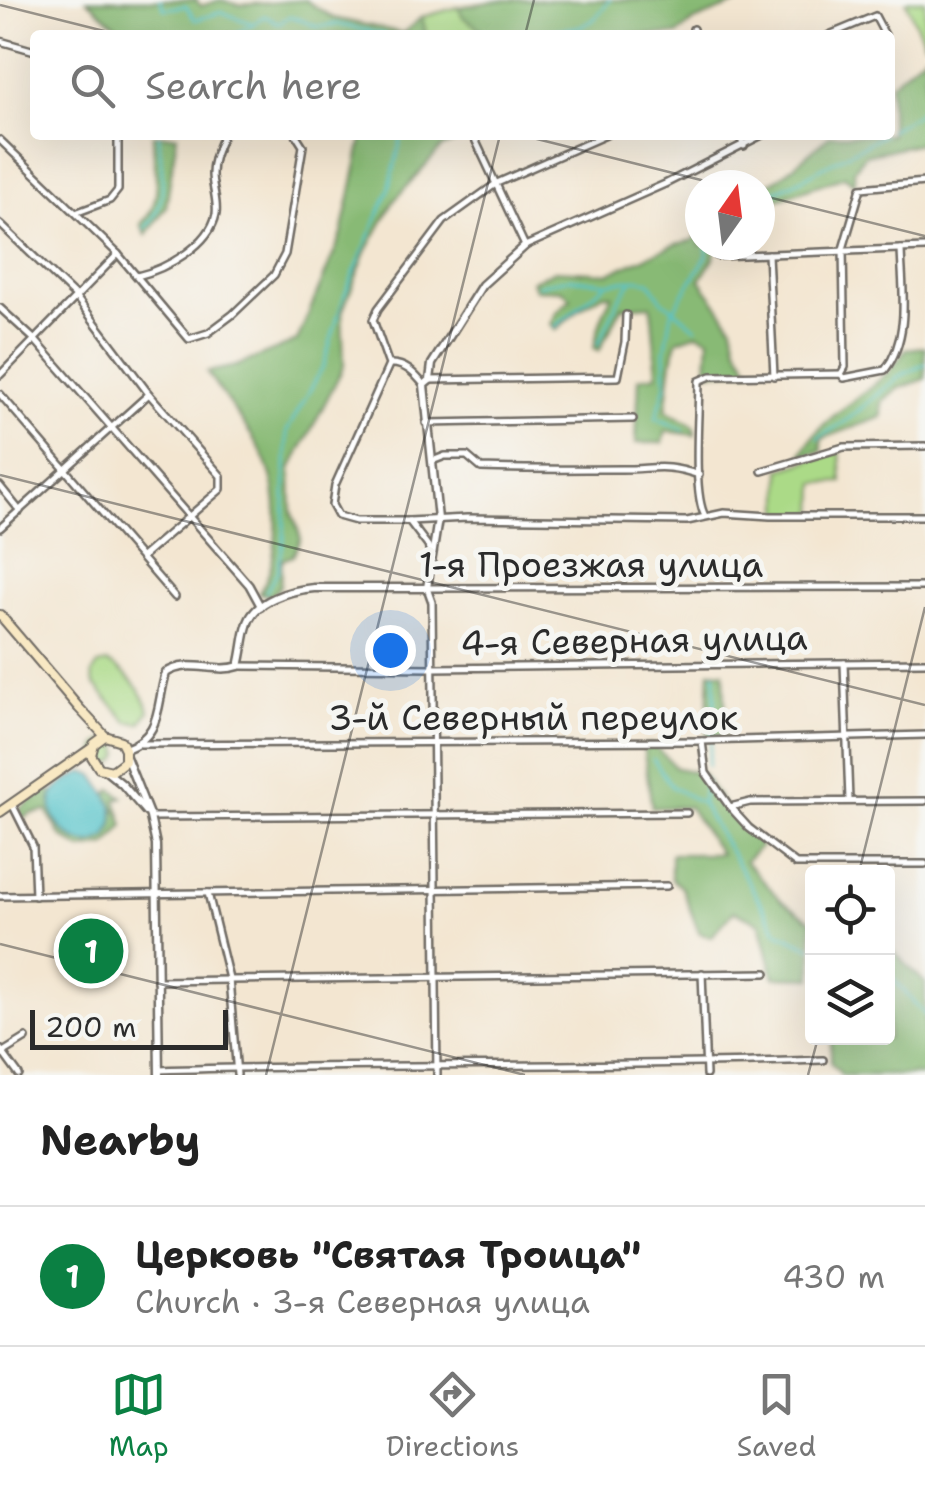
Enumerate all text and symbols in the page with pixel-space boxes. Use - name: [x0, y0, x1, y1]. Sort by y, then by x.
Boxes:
- search box: [30, 30, 895, 140]
- icon: search: [65, 58, 120, 113]
- text: Search here: [145, 60, 362, 111]
- north arrow: [685, 170, 775, 260]
- street label: 1-я Проезжая улица: [419, 541, 764, 588]
- street label: 4-я Северная улица: [460, 613, 808, 667]
- your location: [365, 625, 416, 676]
- street label: 3-й Северный переулок: [328, 694, 738, 741]
- map controls: [805, 865, 895, 1045]
- button: locate: [805, 865, 895, 955]
- pin: 1: [58, 914, 124, 988]
- button: layers: [805, 955, 895, 1045]
- scale bar: [30, 1005, 228, 1050]
- text: 200 m: [45, 1008, 136, 1046]
- text: Nearby: [40, 1112, 200, 1168]
- text: Церковь "Святая Троица": [135, 1229, 641, 1280]
- text: 1: [65, 1255, 80, 1298]
- text: 430 m: [782, 1255, 885, 1298]
- text: Church · 3-я Северная улица: [135, 1280, 590, 1323]
- tab: Map: [109, 1367, 169, 1465]
- tab: Directions: [386, 1367, 519, 1465]
- tab: Saved: [737, 1367, 816, 1465]

